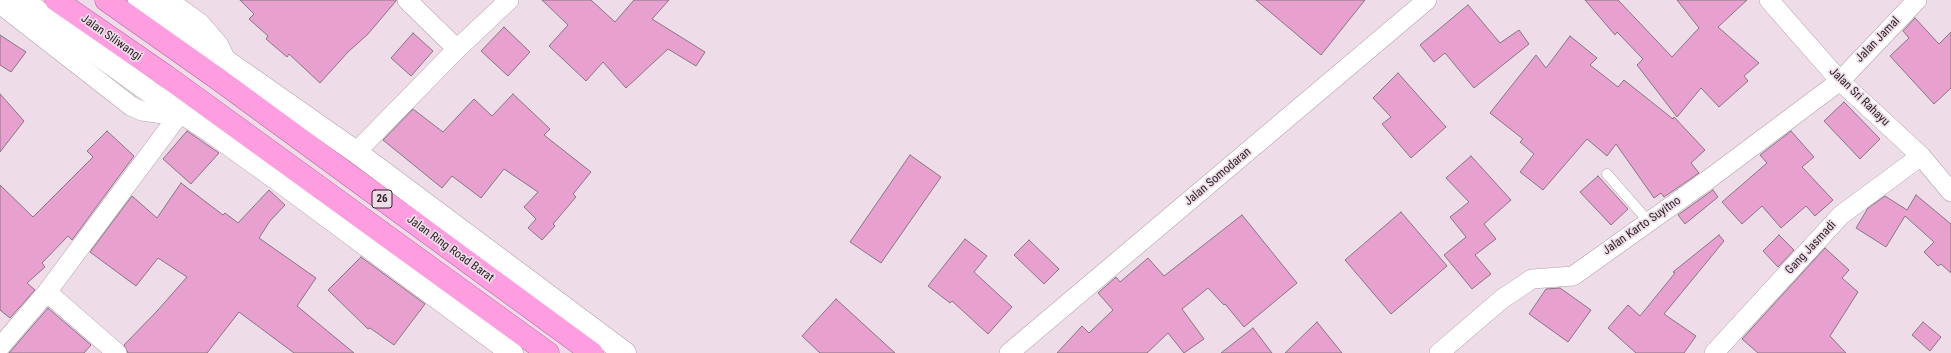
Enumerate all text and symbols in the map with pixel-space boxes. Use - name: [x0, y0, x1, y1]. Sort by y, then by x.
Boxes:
- street label: Jalan Siliwangi: [78, 12, 144, 64]
- street label: Jalan Jamal: [1853, 14, 1903, 66]
- street label: Jalan Sri Rahayu: [1826, 65, 1892, 129]
- street label: Jalan Somodaran: [1182, 145, 1254, 209]
- road number: 26: [372, 190, 392, 208]
- street label: Jalan Karto Suyitno: [1600, 194, 1684, 258]
- street label: Jalan Ring Road Barat: [404, 213, 496, 285]
- street label: Gang Jasmadi: [1783, 218, 1839, 278]

